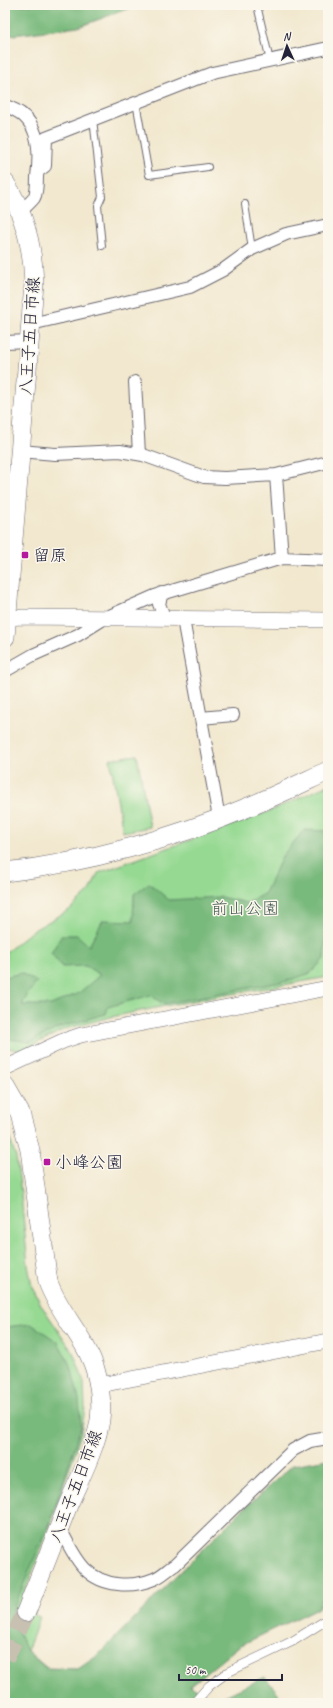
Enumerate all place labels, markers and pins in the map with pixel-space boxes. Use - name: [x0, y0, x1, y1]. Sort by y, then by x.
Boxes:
- place label: 留原: [33, 545, 67, 566]
- marker: 留原: [20, 550, 30, 560]
- place label: 小峰公園: [55, 1152, 123, 1173]
- marker: 小峰公園: [42, 1157, 52, 1167]

